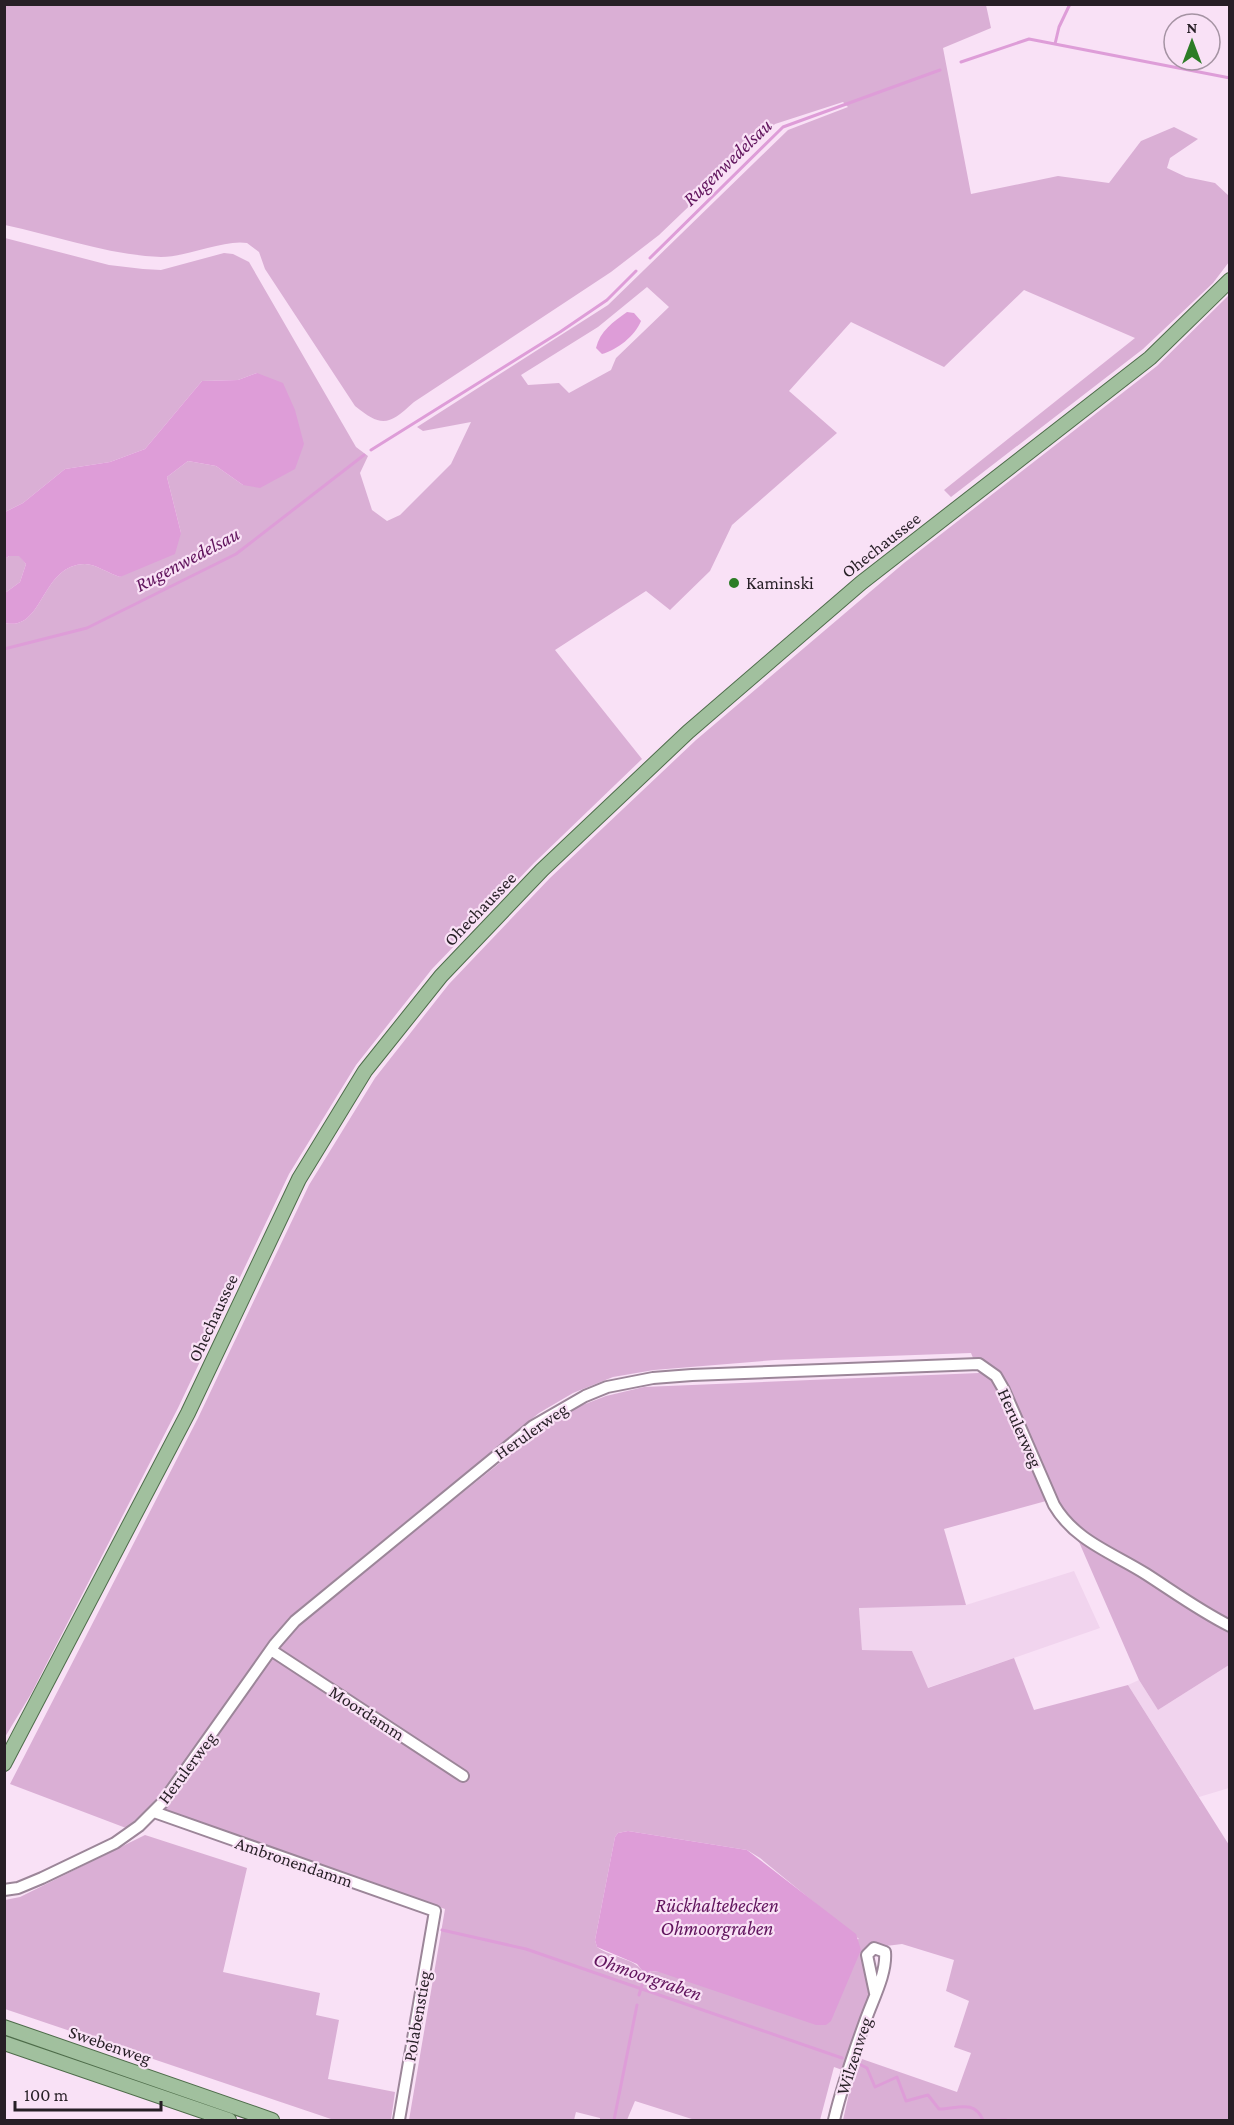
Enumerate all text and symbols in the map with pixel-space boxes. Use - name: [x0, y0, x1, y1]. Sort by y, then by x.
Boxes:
- north arrow: [1162, 12, 1222, 72]
- text: N: [1187, 19, 1198, 36]
- water label: Rugenwedelsau: [678, 114, 777, 211]
- street label: Ohechaussee: [838, 508, 924, 582]
- water label: Rugenwedelsau: [131, 522, 243, 597]
- place label: Kaminski: [746, 573, 814, 593]
- marker: Kaminski: [727, 576, 741, 590]
- street label: Ohechaussee: [440, 868, 520, 950]
- street label: Ohechaussee: [184, 1271, 242, 1365]
- street label: Herulerweg: [994, 1385, 1046, 1471]
- street label: Herulerweg: [491, 1398, 572, 1463]
- street label: Moordamm: [326, 1681, 409, 1745]
- street label: Herulerweg: [154, 1728, 221, 1808]
- street label: Ambronendamm: [233, 1833, 356, 1892]
- water label: Rückhaltebecken Ohmoorgraben: [655, 1894, 779, 1940]
- water label: Ohmoorgraben: [591, 1947, 705, 2006]
- street label: Polabenstieg: [399, 1969, 435, 2063]
- street label: Wilzenweg: [832, 2014, 876, 2097]
- street label: Swebenweg: [66, 2022, 154, 2068]
- scale bar: [15, 2074, 160, 2112]
- text: 100 m: [24, 2085, 69, 2105]

